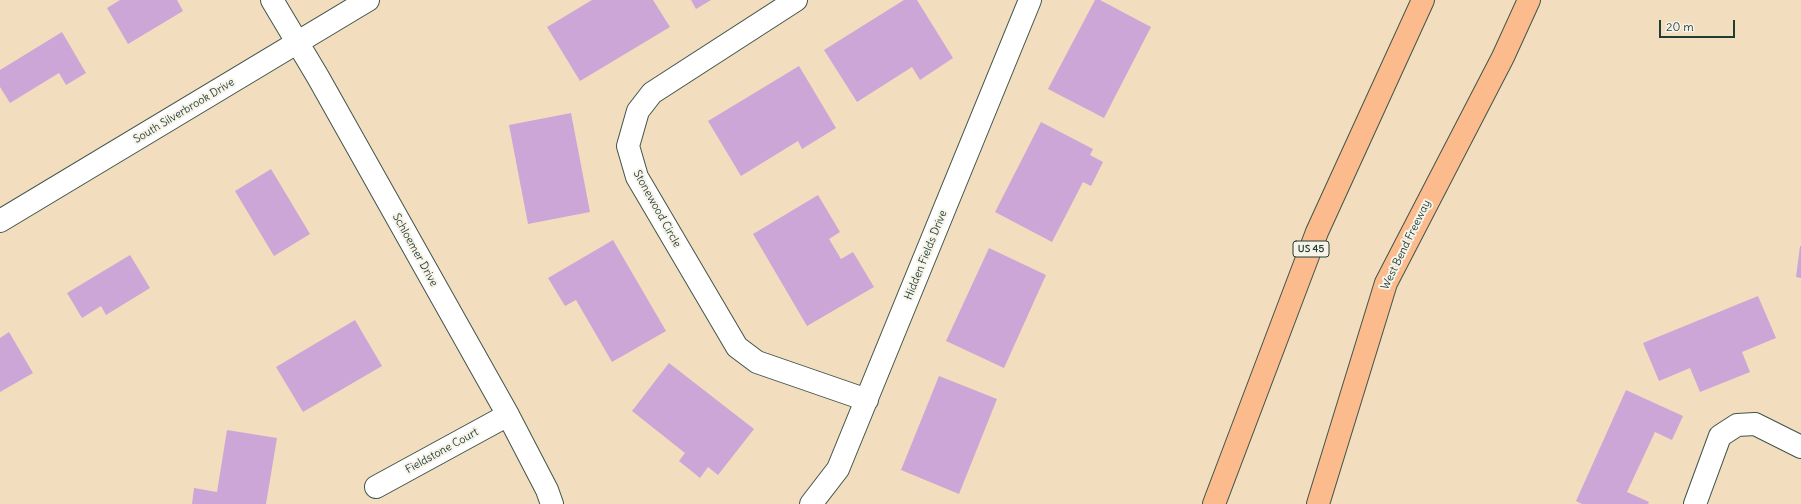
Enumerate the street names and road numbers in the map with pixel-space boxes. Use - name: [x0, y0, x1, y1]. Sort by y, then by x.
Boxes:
- street label: South Silverbrook Drive: [131, 76, 237, 146]
- street label: Stonewood Circle: [630, 168, 684, 250]
- street label: West Bend Freeway: [1379, 198, 1433, 292]
- street label: Hidden Fields Drive: [902, 208, 950, 302]
- street label: Schloemer Drive: [390, 211, 440, 289]
- road number: US 45: [1293, 241, 1329, 257]
- street label: Fieldstone Court: [403, 426, 481, 476]

